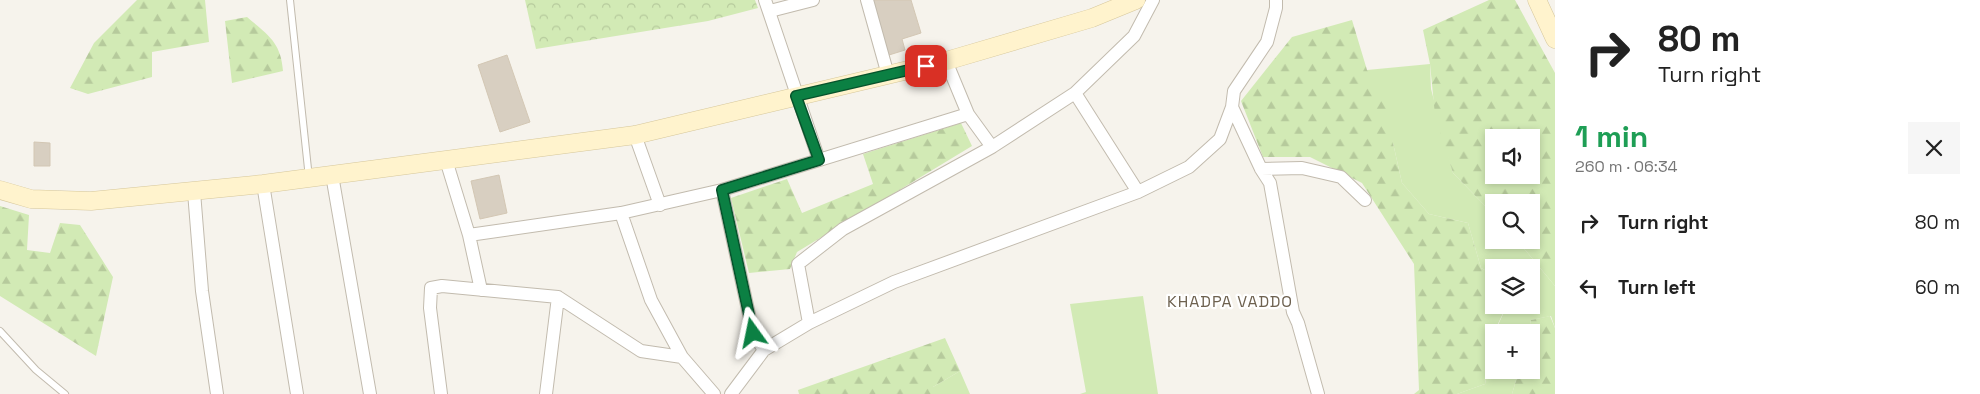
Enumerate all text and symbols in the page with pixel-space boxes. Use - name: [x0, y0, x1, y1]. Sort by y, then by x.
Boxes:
- text: 80 m: [1658, 17, 1740, 61]
- icon: right: [1575, 20, 1640, 85]
- pin: [905, 45, 947, 87]
- icon: arrive: [912, 52, 940, 80]
- text: Turn right: [1658, 60, 1761, 88]
- text: 1 min: [1575, 117, 1648, 156]
- button: close: [1908, 122, 1960, 174]
- map controls: [1485, 129, 1540, 379]
- button: sound: [1485, 129, 1540, 184]
- text: 260 m · 06:34: [1575, 156, 1678, 177]
- button: search: [1485, 194, 1540, 249]
- icon: right: [1575, 209, 1603, 237]
- text: Turn right: [1618, 210, 1708, 235]
- text: 80 m: [1915, 210, 1960, 235]
- button: layers: [1485, 259, 1540, 314]
- icon: left: [1575, 274, 1603, 302]
- text: Turn left: [1618, 275, 1696, 300]
- text: 60 m: [1915, 275, 1960, 300]
- district label: KHADPA VADDO: [1167, 291, 1293, 312]
- position arrow: [726, 306, 778, 358]
- button: +: [1485, 324, 1540, 379]

